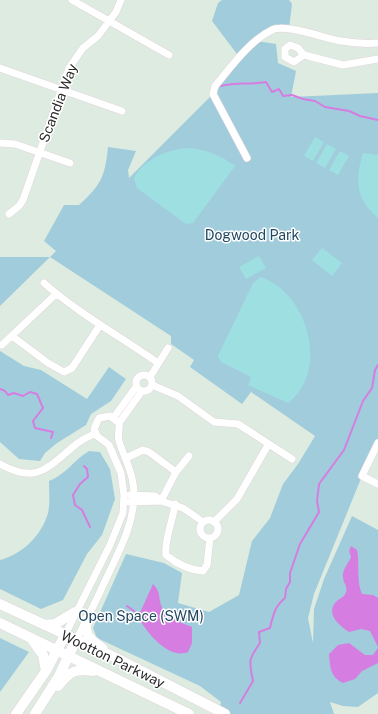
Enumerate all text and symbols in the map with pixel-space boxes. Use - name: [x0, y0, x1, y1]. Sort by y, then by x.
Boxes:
- street label: Scandia Way: [36, 61, 81, 145]
- park label: Dogwood Park: [205, 227, 299, 243]
- park label: Open Space (SWM): [78, 608, 204, 624]
- street label: Wootton Parkway: [59, 627, 168, 691]

